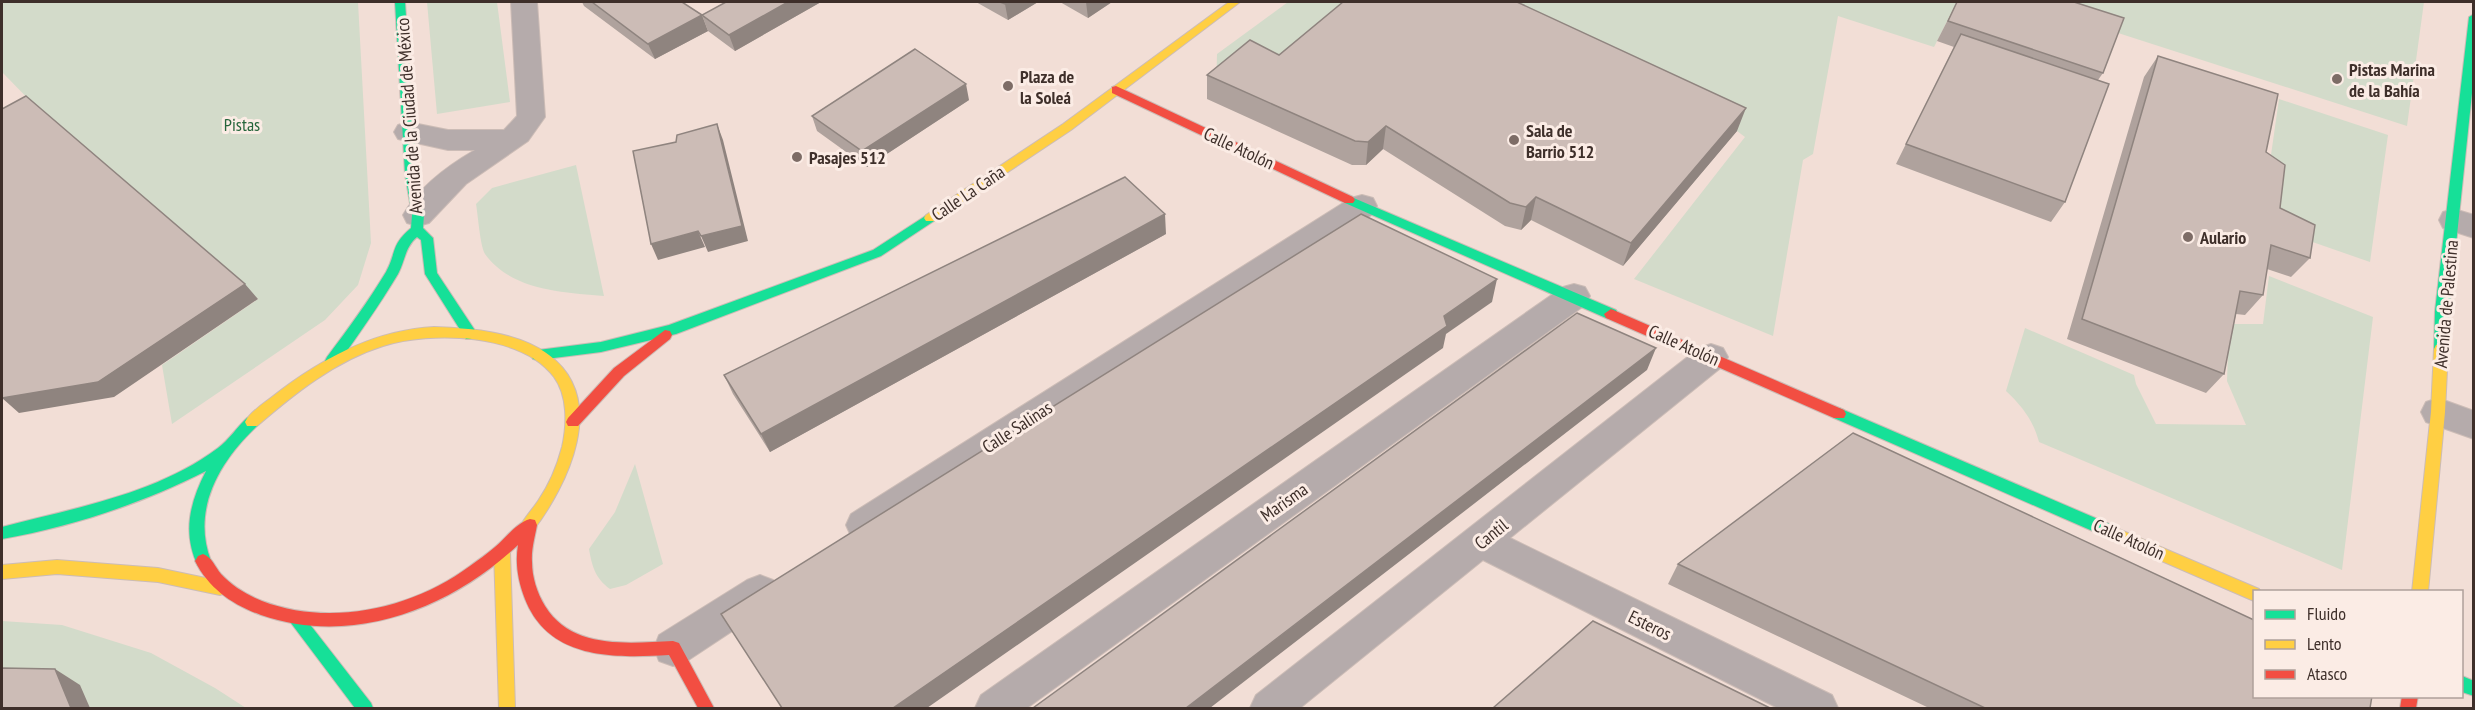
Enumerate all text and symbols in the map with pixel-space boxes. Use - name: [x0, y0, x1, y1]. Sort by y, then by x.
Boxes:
- street label: Avenida de la Ciudad de México: [391, 17, 427, 215]
- place label: Pistas Marina de la Bahía: [2349, 58, 2435, 102]
- place label: Plaza de la Soleá: [1020, 65, 1074, 109]
- marker: Pistas Marina de la Bahía: [2330, 72, 2344, 86]
- marker: Plaza de la Soleá: [1001, 79, 1015, 93]
- park label: Pistas: [224, 113, 260, 136]
- place label: Sala de Barrio 512: [1526, 119, 1594, 163]
- street label: Calle Atolón: [1200, 122, 1278, 174]
- marker: Sala de Barrio 512: [1507, 133, 1521, 147]
- place label: Pasajes 512: [809, 146, 886, 169]
- marker: Pasajes 512: [790, 150, 804, 164]
- street label: Calle La Caña: [927, 160, 1009, 226]
- place label: Aulario: [2199, 226, 2246, 249]
- marker: Aulario: [2181, 230, 2195, 244]
- street label: Avenida de Palestina: [2429, 239, 2463, 369]
- street label: Calle Atolón: [1645, 319, 1723, 371]
- street label: Calle Salinas: [978, 396, 1056, 458]
- street label: Marisma: [1256, 478, 1312, 526]
- street label: Cantil: [1470, 513, 1513, 554]
- street label: Calle Atolón: [2090, 513, 2168, 565]
- legend: [2253, 590, 2463, 698]
- text: Fluido: [2307, 602, 2346, 625]
- street label: Esteros: [1625, 605, 1675, 645]
- text: Lento: [2307, 632, 2342, 655]
- text: Atasco: [2307, 662, 2348, 685]

